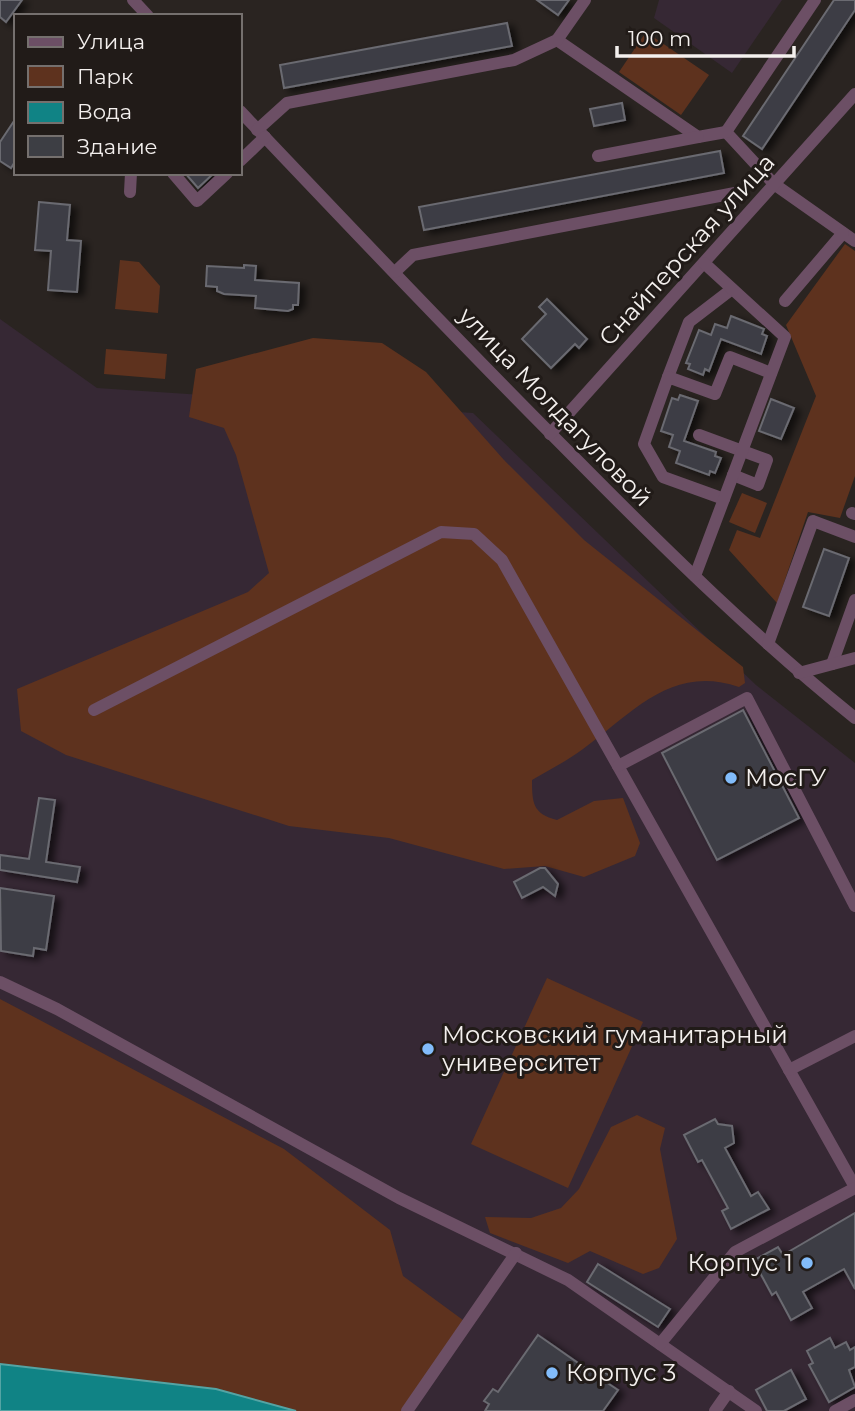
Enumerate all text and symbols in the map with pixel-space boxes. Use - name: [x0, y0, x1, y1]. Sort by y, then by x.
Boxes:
- legend: [14, 14, 242, 175]
- scale bar: [617, 14, 794, 58]
- text: 100 m: [628, 26, 691, 51]
- text: Улица: [77, 29, 145, 54]
- text: Парк: [77, 64, 133, 89]
- text: Вода: [77, 99, 132, 124]
- text: Здание: [77, 134, 158, 159]
- street label: Снайперская улица: [593, 148, 780, 352]
- street label: улица Молдагуловой: [452, 300, 658, 512]
- place label: МосГУ: [745, 763, 827, 792]
- marker: МосГУ: [723, 770, 739, 786]
- place label: Московский гуманитарный университет: [441, 1020, 788, 1077]
- marker: Московский гуманитарный университет: [420, 1041, 436, 1057]
- place label: Корпус 1: [687, 1248, 793, 1277]
- marker: Корпус 1: [799, 1255, 815, 1271]
- place label: Корпус 3: [566, 1358, 676, 1387]
- marker: Корпус 3: [544, 1365, 560, 1381]

